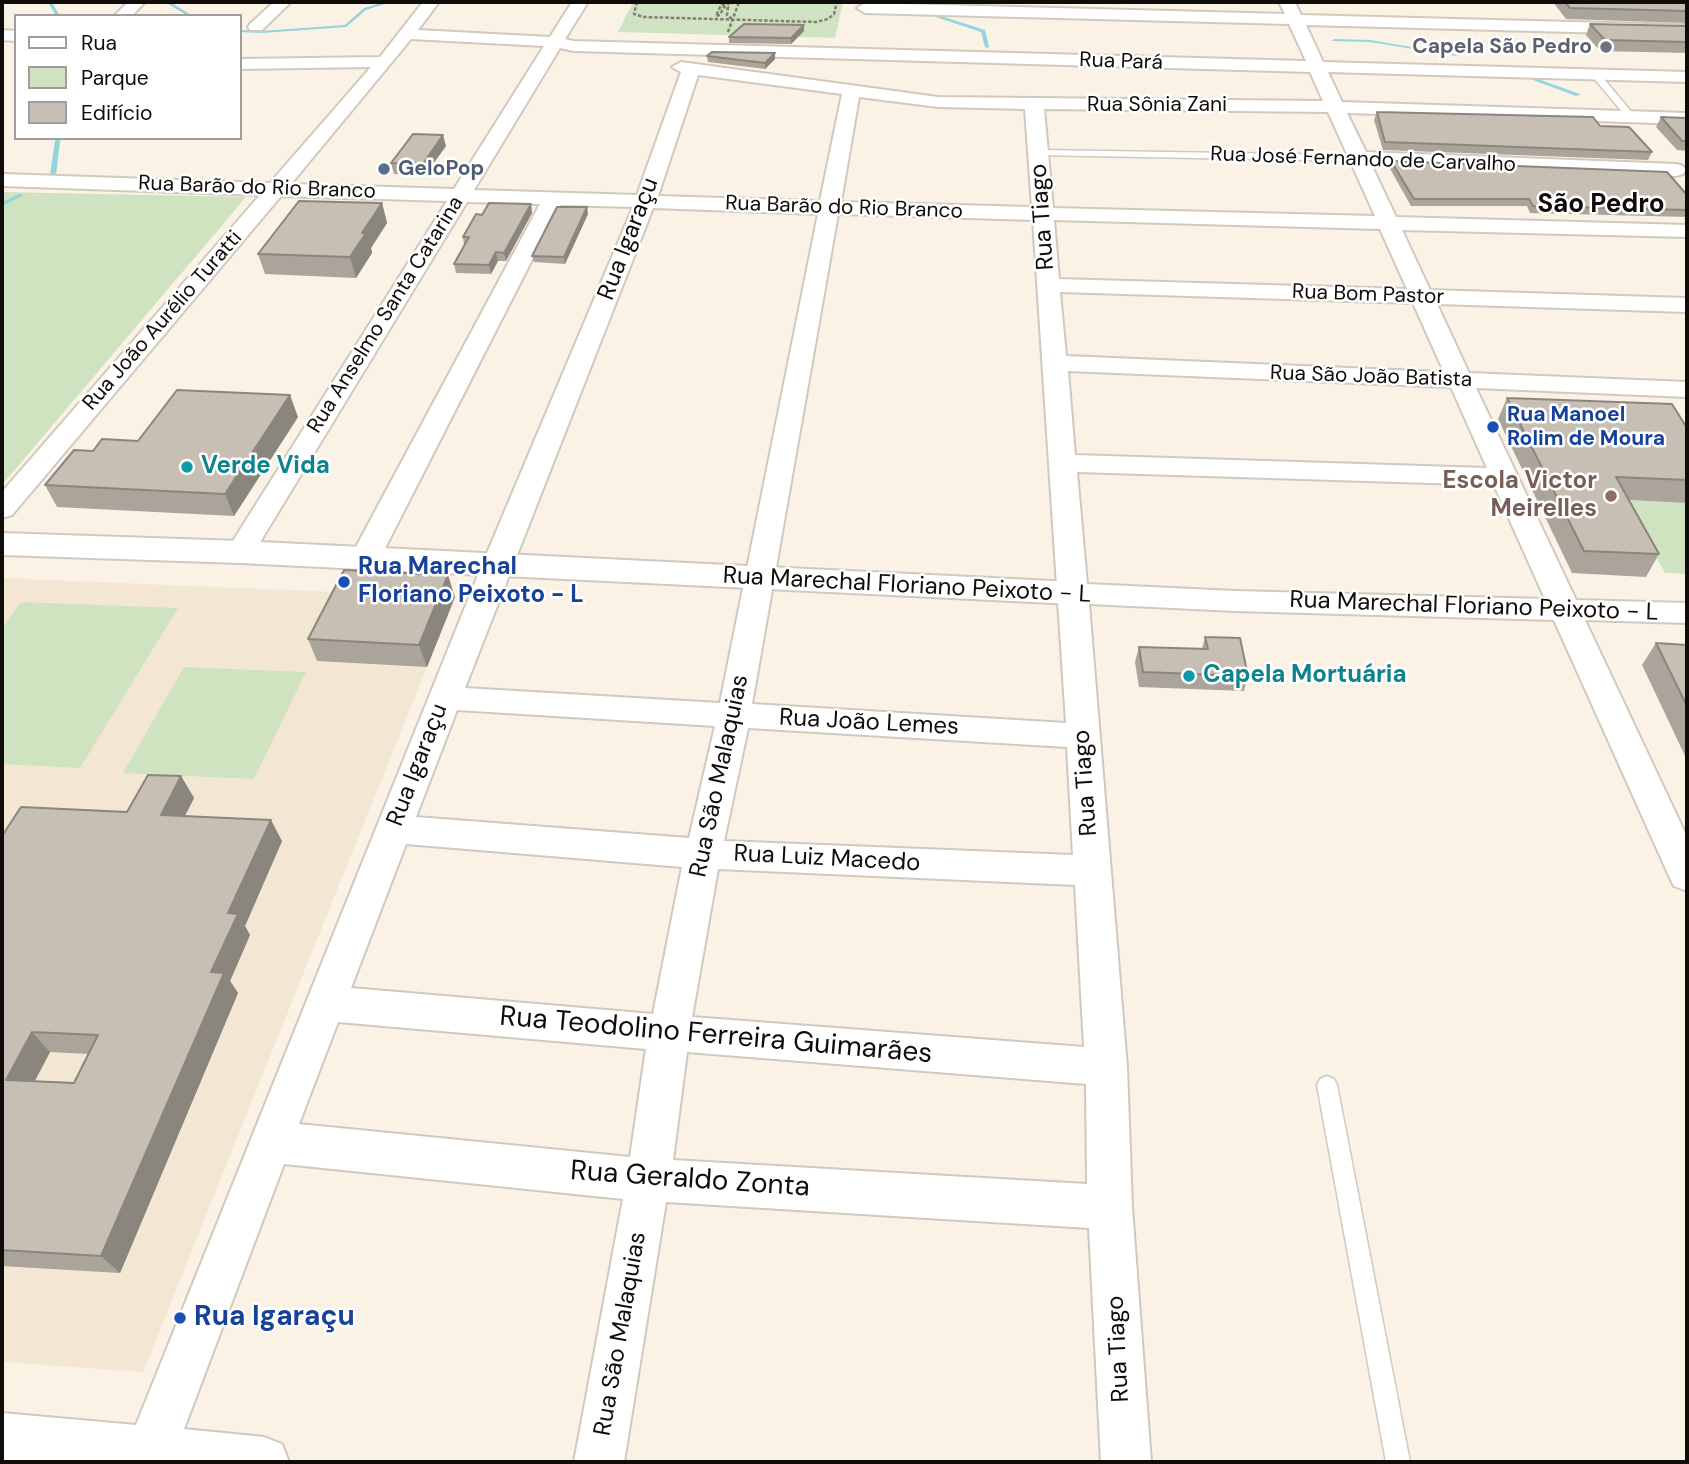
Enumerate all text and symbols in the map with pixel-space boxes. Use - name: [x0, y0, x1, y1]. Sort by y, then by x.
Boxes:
- legend: [14, 14, 242, 140]
- text: Rua: [81, 29, 117, 57]
- place label: Capela São Pedro: [1412, 34, 1592, 60]
- marker: Capela São Pedro: [1598, 39, 1614, 55]
- street label: Rua Pará: [1079, 48, 1163, 76]
- text: Parque: [81, 64, 149, 92]
- street label: Rua Sônia Zani: [1087, 92, 1227, 118]
- text: Edifício: [81, 99, 152, 127]
- street label: Rua José Fernando de Carvalho: [1210, 142, 1516, 178]
- place label: GeloPop: [398, 156, 484, 182]
- marker: GeloPop: [376, 161, 392, 177]
- street label: Rua Tiago: [1025, 163, 1061, 271]
- street label: Rua Barão do Rio Branco: [138, 171, 376, 205]
- street label: Rua Igaraçu: [592, 174, 666, 304]
- district label: São Pedro: [1537, 189, 1665, 221]
- street label: Rua Barão do Rio Branco: [725, 191, 963, 225]
- street label: Rua Anselmo Santa Catarina: [303, 192, 469, 438]
- street label: Rua João Aurélio Turatti: [78, 226, 248, 416]
- street label: Rua Bom Pastor: [1291, 280, 1445, 310]
- street label: Rua São João Batista: [1269, 361, 1473, 393]
- place label: Rua Manoel Rolim de Moura: [1507, 402, 1665, 452]
- marker: Rua Manoel Rolim de Moura: [1485, 419, 1501, 435]
- place label: Verde Vida: [201, 453, 330, 481]
- marker: Verde Vida: [179, 459, 195, 475]
- place label: Escola Victor Meirelles: [1442, 468, 1597, 524]
- marker: Escola Victor Meirelles: [1603, 488, 1619, 504]
- place label: Rua Marechal Floriano Peixoto - L: [358, 554, 584, 610]
- street label: Rua Marechal Floriano Peixoto - L: [722, 562, 1092, 610]
- marker: Rua Marechal Floriano Peixoto - L: [336, 574, 352, 590]
- street label: Rua Marechal Floriano Peixoto - L: [1289, 586, 1659, 628]
- place label: Capela Mortuária: [1203, 662, 1406, 690]
- marker: Capela Mortuária: [1181, 668, 1197, 684]
- street label: Rua São Malaquias: [684, 672, 756, 880]
- street label: Rua Igaraçu: [381, 700, 455, 830]
- street label: Rua João Lemes: [778, 704, 960, 742]
- street label: Rua Tiago: [1068, 729, 1104, 837]
- street label: Rua Luiz Macedo: [733, 840, 921, 878]
- street label: Rua Teodolino Ferreira Guimarães: [498, 1000, 934, 1072]
- street label: Rua Geraldo Zonta: [569, 1155, 811, 1205]
- street label: Rua São Malaquias: [589, 1230, 653, 1438]
- street label: Rua Tiago: [1102, 1295, 1136, 1403]
- place label: Rua Igaraçu: [194, 1301, 355, 1335]
- marker: Rua Igaraçu: [172, 1310, 188, 1326]

